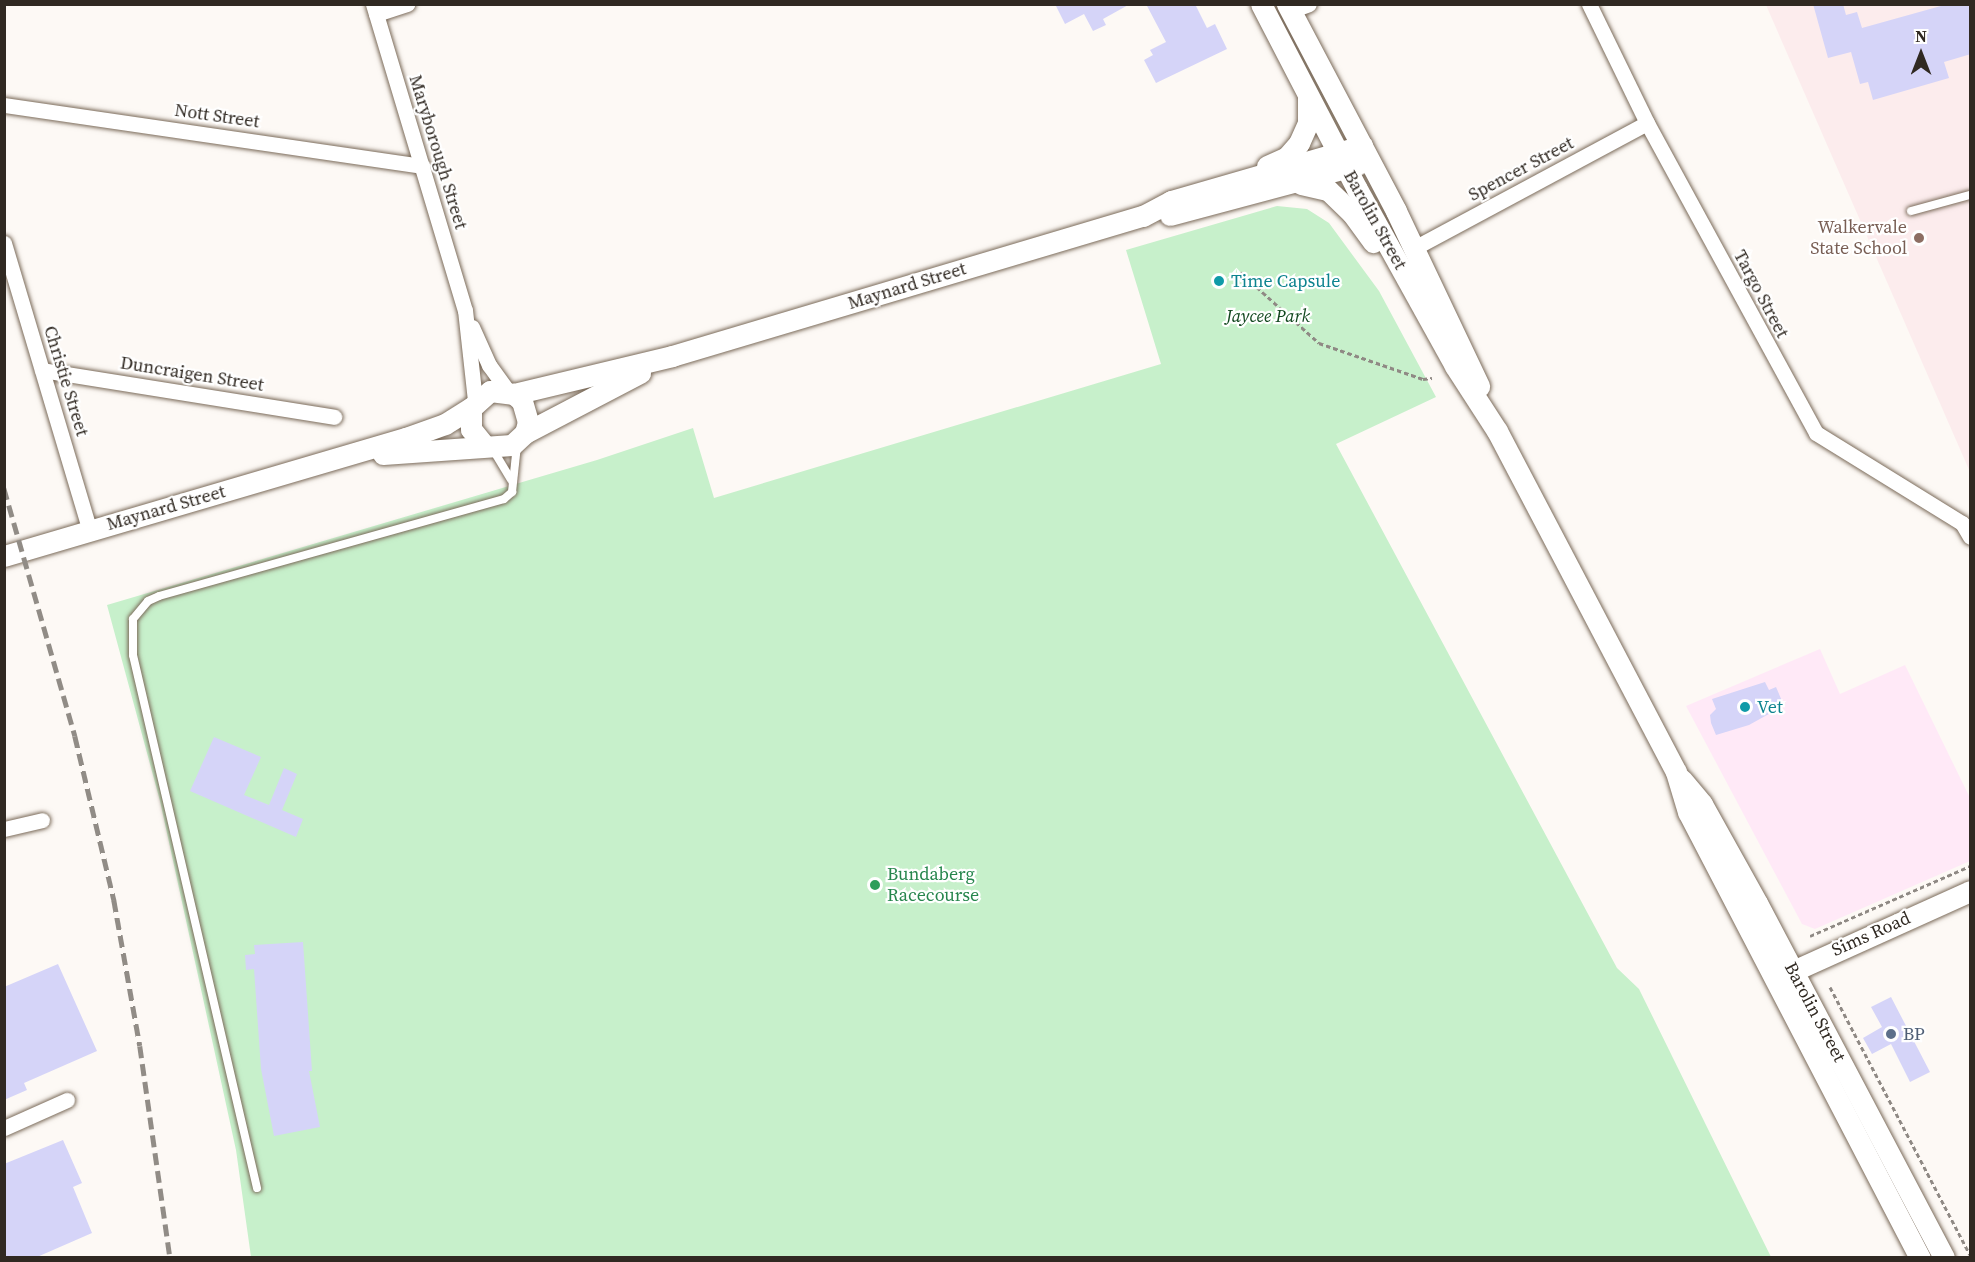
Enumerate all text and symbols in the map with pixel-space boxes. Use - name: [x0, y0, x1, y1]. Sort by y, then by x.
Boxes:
- north arrow: [1891, 24, 1951, 84]
- text: N: [1915, 25, 1927, 47]
- street label: Maryborough Street: [404, 72, 472, 232]
- street label: Nott Street: [173, 99, 261, 133]
- street label: Spencer Street: [1465, 132, 1577, 206]
- street label: Barolin Street: [1339, 167, 1411, 273]
- place label: Walkervale State School: [1810, 217, 1907, 260]
- marker: Walkervale State School: [1912, 231, 1926, 245]
- street label: Targo Street: [1729, 246, 1793, 342]
- street label: Maynard Street: [845, 258, 969, 314]
- place label: Time Capsule: [1231, 270, 1340, 292]
- marker: Time Capsule: [1212, 274, 1226, 288]
- park label: Jaycee Park: [1226, 305, 1310, 327]
- street label: Christie Street: [39, 323, 93, 439]
- street label: Duncraigen Street: [119, 352, 265, 396]
- street label: Maynard Street: [104, 481, 228, 535]
- place label: Vet: [1757, 696, 1783, 718]
- marker: Vet: [1738, 700, 1752, 714]
- place label: Bundaberg Racecourse: [887, 864, 979, 906]
- marker: Bundaberg Racecourse: [868, 878, 882, 892]
- street label: Sims Road: [1828, 907, 1914, 961]
- street label: Barolin Street: [1780, 958, 1850, 1066]
- place label: BP: [1903, 1023, 1924, 1045]
- marker: BP: [1884, 1027, 1898, 1041]

